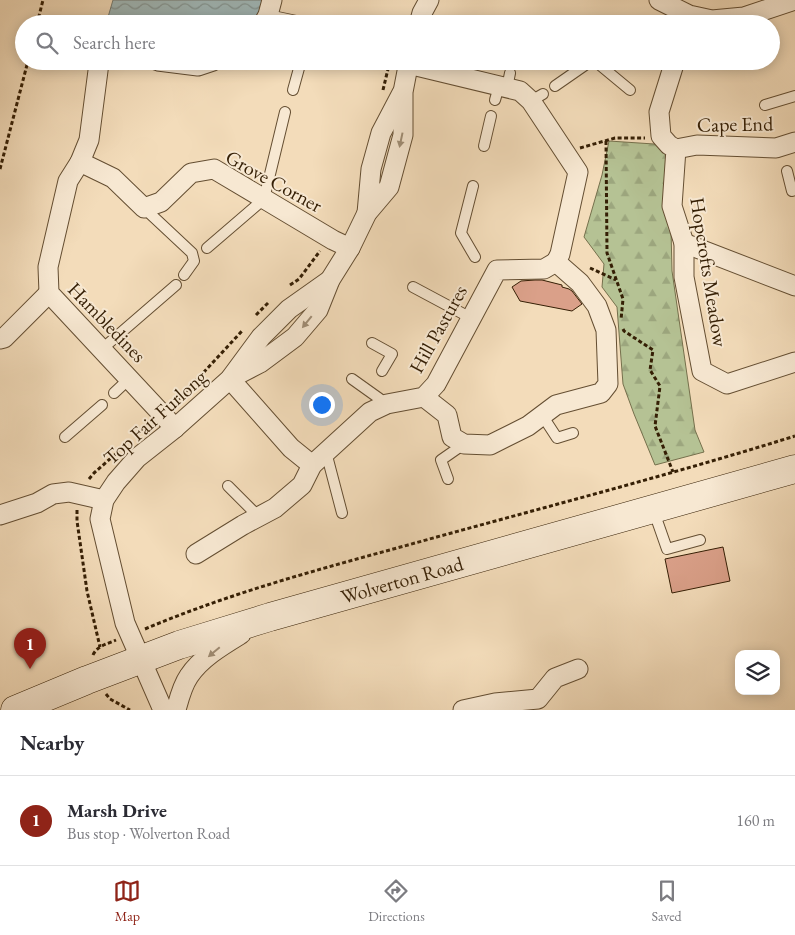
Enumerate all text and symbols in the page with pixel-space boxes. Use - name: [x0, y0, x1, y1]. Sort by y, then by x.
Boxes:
- search box: [15, 15, 780, 70]
- icon: search: [33, 29, 61, 57]
- text: Search here: [73, 30, 155, 55]
- street label: Cape End: [697, 110, 774, 138]
- one-way arrow: [397, 133, 405, 148]
- street label: Grove Corner: [221, 144, 327, 218]
- street label: Hopcrofts Meadow: [684, 195, 734, 349]
- street label: Hambledines: [62, 276, 152, 368]
- street label: Hill Pastures: [403, 280, 473, 378]
- one-way arrow: [302, 316, 313, 329]
- street label: Top Fair Furlong: [98, 364, 212, 470]
- your location: [309, 392, 335, 418]
- street label: Wolverton Road: [338, 550, 467, 610]
- pin: 1: [14, 628, 46, 669]
- one-way arrow: [209, 646, 221, 658]
- map controls: [735, 650, 780, 695]
- button: layers: [735, 650, 780, 695]
- text: Nearby: [20, 729, 84, 756]
- text: Marsh Drive: [67, 798, 167, 823]
- text: 1: [32, 810, 40, 831]
- text: 160 m: [736, 810, 775, 831]
- text: Bus stop · Wolverton Road: [67, 823, 230, 844]
- tab: Map: [113, 877, 141, 925]
- tab: Directions: [368, 877, 425, 925]
- tab: Saved: [652, 877, 682, 925]

